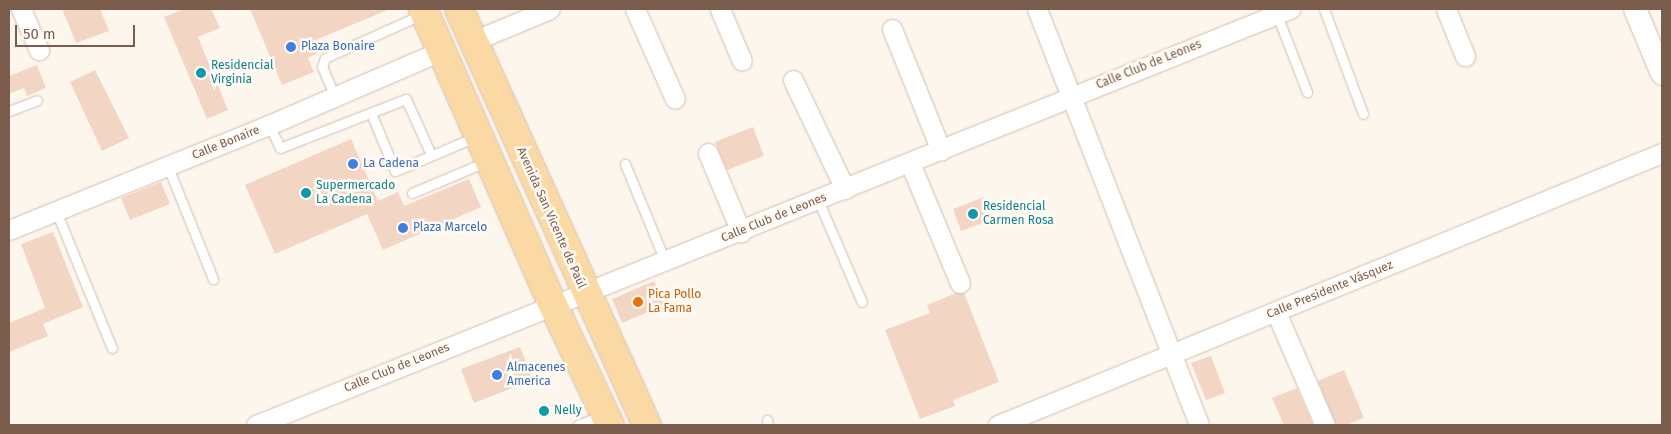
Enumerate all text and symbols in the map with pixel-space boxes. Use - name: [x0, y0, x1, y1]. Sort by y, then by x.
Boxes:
- scale bar: [18, 15, 138, 47]
- text: 50 m: [23, 25, 56, 43]
- street label: Calle Club de Leones: [1094, 37, 1204, 93]
- place label: Plaza Bonaire: [301, 40, 375, 54]
- marker: Plaza Bonaire: [285, 41, 297, 53]
- place label: Residencial Virginia: [211, 59, 273, 87]
- marker: Residencial Virginia: [195, 67, 207, 79]
- street label: Calle Bonaire: [190, 123, 262, 163]
- street label: Avenida San Vicente de Paúl: [513, 145, 589, 291]
- place label: La Cadena: [363, 157, 419, 171]
- marker: La Cadena: [347, 158, 359, 170]
- place label: Supermercado La Cadena: [316, 179, 395, 207]
- marker: Supermercado La Cadena: [300, 187, 312, 199]
- street label: Calle Club de Leones: [719, 190, 829, 246]
- place label: Residencial Carmen Rosa: [983, 200, 1054, 228]
- marker: Residencial Carmen Rosa: [967, 208, 979, 220]
- place label: Plaza Marcelo: [413, 221, 487, 235]
- marker: Plaza Marcelo: [397, 222, 409, 234]
- street label: Calle Presidente Vásquez: [1265, 258, 1395, 322]
- place label: Pica Pollo La Fama: [648, 288, 701, 316]
- marker: Pica Pollo La Fama: [632, 296, 644, 308]
- street label: Calle Club de Leones: [342, 340, 452, 396]
- place label: Almacenes America: [507, 361, 565, 389]
- marker: Almacenes America: [491, 369, 503, 381]
- place label: Nelly: [554, 404, 582, 418]
- marker: Nelly: [538, 405, 550, 417]

